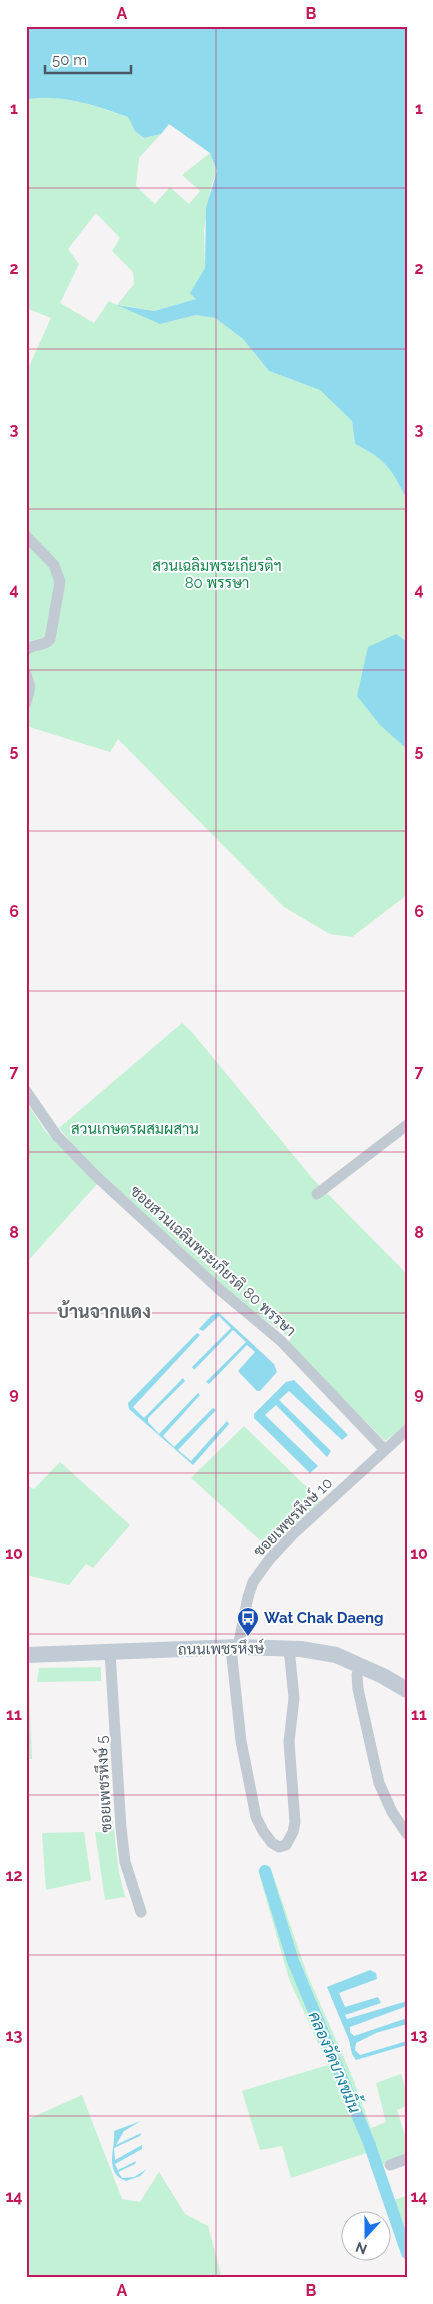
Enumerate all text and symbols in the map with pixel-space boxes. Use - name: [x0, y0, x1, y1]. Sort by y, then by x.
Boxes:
- text: A: [117, 4, 128, 23]
- text: B: [306, 4, 317, 23]
- scale bar: [45, 42, 131, 74]
- text: 50 m: [52, 51, 87, 69]
- text: 1: [10, 99, 18, 118]
- text: 1: [415, 99, 423, 118]
- text: 2: [9, 259, 19, 278]
- text: 2: [414, 259, 424, 278]
- text: 3: [10, 420, 19, 439]
- text: 3: [415, 420, 424, 439]
- park label: สวนเฉลิมพระเกียรติฯ 80 พรรษา: [152, 556, 282, 592]
- text: 4: [9, 580, 19, 599]
- text: 4: [414, 580, 424, 599]
- text: 5: [10, 741, 19, 760]
- text: 5: [415, 741, 424, 760]
- text: 6: [9, 902, 19, 921]
- text: 6: [414, 902, 424, 921]
- text: 7: [10, 1062, 19, 1081]
- text: 7: [415, 1062, 424, 1081]
- park label: สวนเกษตรผสมผสาน: [71, 1120, 199, 1138]
- street label: ซอยสวนเฉลิมพระเกียรติ 80 พรรษา: [127, 1181, 300, 1340]
- text: 8: [9, 1223, 19, 1242]
- text: 8: [414, 1223, 424, 1242]
- district label: บ้านจากแดง: [57, 1300, 151, 1322]
- text: 9: [9, 1384, 19, 1403]
- text: 9: [414, 1384, 424, 1403]
- street label: ซอยเพชรหึงษ์ 10: [249, 1473, 336, 1560]
- text: 10: [5, 1544, 23, 1563]
- text: 10: [410, 1544, 428, 1563]
- bus stop icon: Wat Chak Daeng: [236, 1606, 260, 1637]
- place label: Wat Chak Daeng: [264, 1609, 384, 1627]
- street label: ถนนเพชรหึงษ์: [178, 1638, 265, 1659]
- text: 11: [6, 1705, 22, 1724]
- text: 11: [411, 1705, 427, 1724]
- street label: ซอยเพชรหึงษ์ 5: [91, 1735, 116, 1833]
- text: 12: [6, 1866, 22, 1885]
- text: 12: [411, 1866, 427, 1885]
- water label: คลองวัดบางขมิ้น: [305, 2007, 368, 2116]
- text: 13: [6, 2026, 22, 2045]
- text: 13: [411, 2026, 427, 2045]
- text: 14: [5, 2187, 23, 2206]
- text: 14: [410, 2187, 428, 2206]
- north arrow: [340, 2212, 390, 2262]
- text: N: [353, 2239, 369, 2258]
- text: A: [117, 2281, 128, 2300]
- text: B: [306, 2281, 317, 2300]

